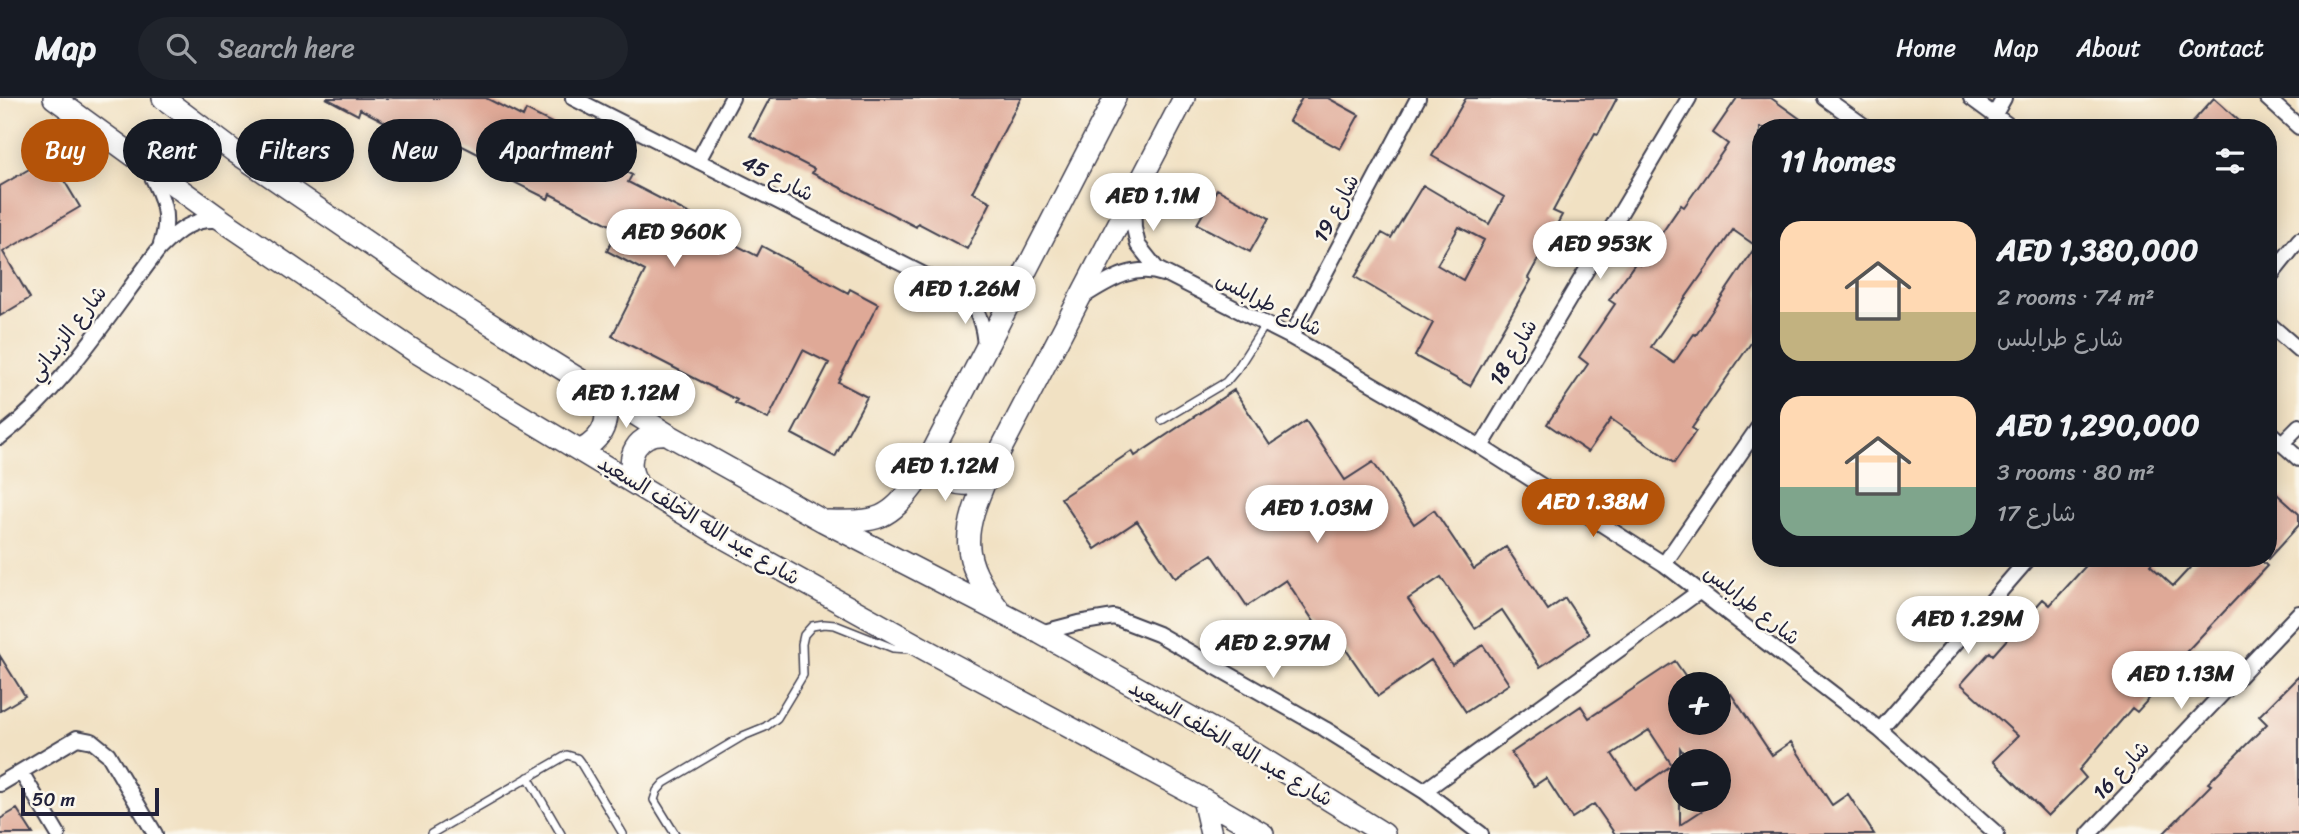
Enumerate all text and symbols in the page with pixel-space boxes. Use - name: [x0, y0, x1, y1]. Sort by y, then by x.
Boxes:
- search box: [138, 17, 628, 80]
- text: Map: [35, 19, 96, 77]
- text: Search here: [218, 25, 355, 71]
- text: Home: [1896, 27, 1956, 69]
- text: Map: [1994, 27, 2038, 69]
- text: About: [2076, 27, 2141, 69]
- text: Contact: [2179, 27, 2264, 69]
- icon: search: [162, 29, 200, 67]
- chip: Buy: [21, 119, 109, 182]
- chip: Rent: [123, 119, 222, 182]
- chip: Filters: [236, 119, 354, 182]
- chip: New: [368, 119, 462, 182]
- chip: Apartment: [476, 119, 637, 182]
- text: 11 homes: [1780, 134, 1895, 188]
- icon: filters: [2211, 142, 2249, 180]
- street label: شارع 45: [735, 144, 821, 212]
- street label: شارع 19: [1302, 167, 1370, 249]
- pin: AED 1.1M: [1081, 174, 1225, 233]
- text: AED 1.1M: [1106, 175, 1200, 216]
- pin: AED 960K: [602, 209, 746, 269]
- text: AED 960K: [622, 211, 726, 252]
- pin: AED 953K: [1528, 222, 1672, 281]
- text: AED 953K: [1549, 223, 1651, 264]
- text: AED 1,380,000: [1997, 223, 2198, 277]
- icon: home: [1836, 249, 1920, 333]
- street label: شارع طرابلس: [1209, 261, 1329, 347]
- pin: AED 1.26M: [885, 266, 1045, 326]
- text: AED 1.26M: [910, 268, 1020, 309]
- street label: شارع الزبداني: [17, 276, 117, 390]
- text: 2 rooms · 74 m²: [1997, 277, 2154, 318]
- street label: شارع 18: [1478, 311, 1548, 393]
- text: شارع طرابلس: [1997, 318, 2123, 359]
- pin: AED 1.12M: [546, 370, 706, 430]
- text: AED 1.12M: [572, 372, 680, 413]
- text: AED 1,290,000: [1997, 398, 2200, 452]
- icon: home: [1836, 424, 1920, 508]
- street label: شارع عبد الله الخلف السعيد: [590, 444, 808, 596]
- pin: AED 1.12M: [865, 444, 1025, 503]
- text: AED 1.12M: [891, 445, 999, 486]
- text: 3 rooms · 80 m²: [1997, 452, 2155, 493]
- pin: AED 1.38M: [1513, 480, 1673, 539]
- text: AED 1.38M: [1538, 481, 1648, 522]
- pin: AED 1.03M: [1237, 486, 1397, 545]
- text: AED 1.03M: [1261, 487, 1373, 528]
- text: شارع 17: [1997, 493, 2076, 534]
- street label: شارع طرابلس: [1695, 555, 1809, 655]
- pin: AED 1.29M: [1888, 596, 2048, 656]
- text: AED 1.29M: [1912, 598, 2024, 639]
- pin: AED 2.97M: [1193, 620, 1353, 680]
- text: AED 2.97M: [1216, 622, 1330, 663]
- pin: AED 1.13M: [2101, 652, 2261, 711]
- text: AED 1.13M: [2128, 653, 2234, 694]
- street label: شارع عبد الله الخلف السعيد: [1121, 669, 1341, 817]
- map controls: [1668, 672, 1731, 812]
- button: +: [1668, 672, 1731, 735]
- street label: شارع 16: [2083, 731, 2159, 809]
- button: −: [1668, 749, 1731, 812]
- text: 50 m: [32, 783, 75, 816]
- scale bar: [21, 785, 159, 817]

